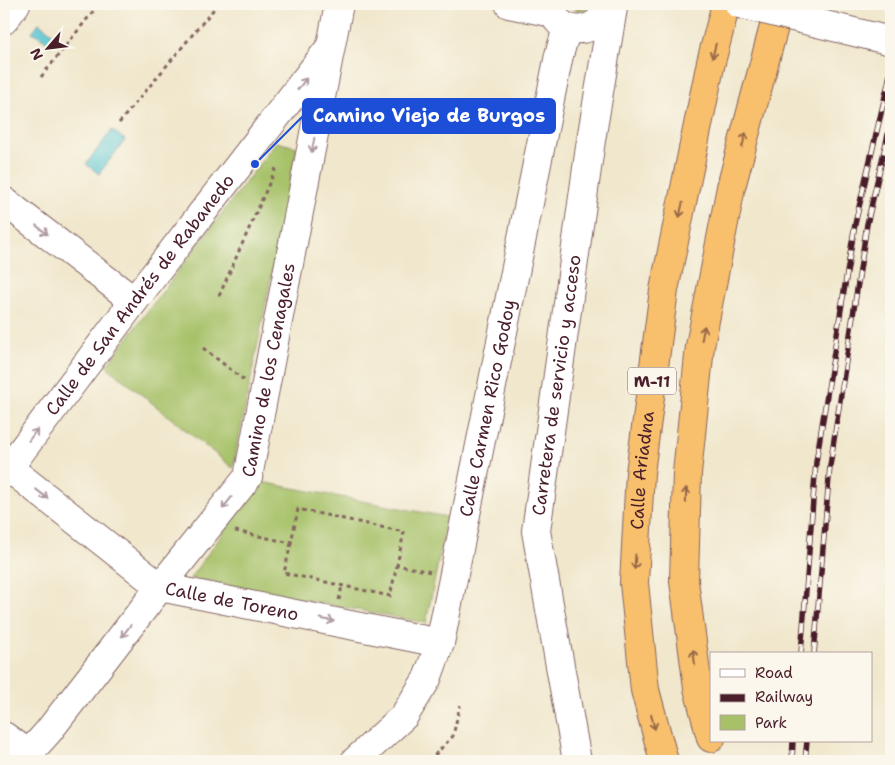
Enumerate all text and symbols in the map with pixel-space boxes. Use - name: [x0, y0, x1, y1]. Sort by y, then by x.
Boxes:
- north arrow: [22, 22, 72, 72]
- one-way arrow: [709, 42, 718, 58]
- text: N: [26, 45, 47, 63]
- one-way arrow: [297, 78, 308, 91]
- callout: Camino Viejo de Burgos: [303, 99, 555, 133]
- text: Camino Viejo de Burgos: [313, 103, 545, 128]
- one-way arrow: [740, 133, 749, 149]
- one-way arrow: [307, 136, 317, 152]
- street label: Calle de San Andrés de Rabanedo: [40, 169, 240, 420]
- one-way arrow: [675, 202, 685, 218]
- one-way arrow: [35, 225, 48, 236]
- street label: Carretera de servicio y acceso: [526, 253, 587, 517]
- street label: Camino de los Cenagales: [236, 261, 301, 479]
- street label: Calle Carmen Rico Godoy: [454, 297, 521, 519]
- one-way arrow: [698, 326, 708, 342]
- road number: M-11: [628, 368, 676, 394]
- street label: Calle Ariadna: [625, 410, 660, 530]
- one-way arrow: [28, 429, 39, 442]
- one-way arrow: [681, 487, 691, 504]
- one-way arrow: [35, 489, 49, 499]
- one-way arrow: [222, 497, 233, 510]
- one-way arrow: [630, 553, 639, 569]
- street label: Calle de Toreno: [163, 576, 301, 626]
- one-way arrow: [318, 616, 334, 626]
- one-way arrow: [121, 624, 132, 637]
- one-way arrow: [688, 649, 698, 665]
- legend: [710, 652, 872, 742]
- text: Road: [755, 663, 793, 683]
- text: Railway: [755, 687, 813, 707]
- text: Park: [755, 713, 787, 733]
- one-way arrow: [649, 714, 658, 730]

